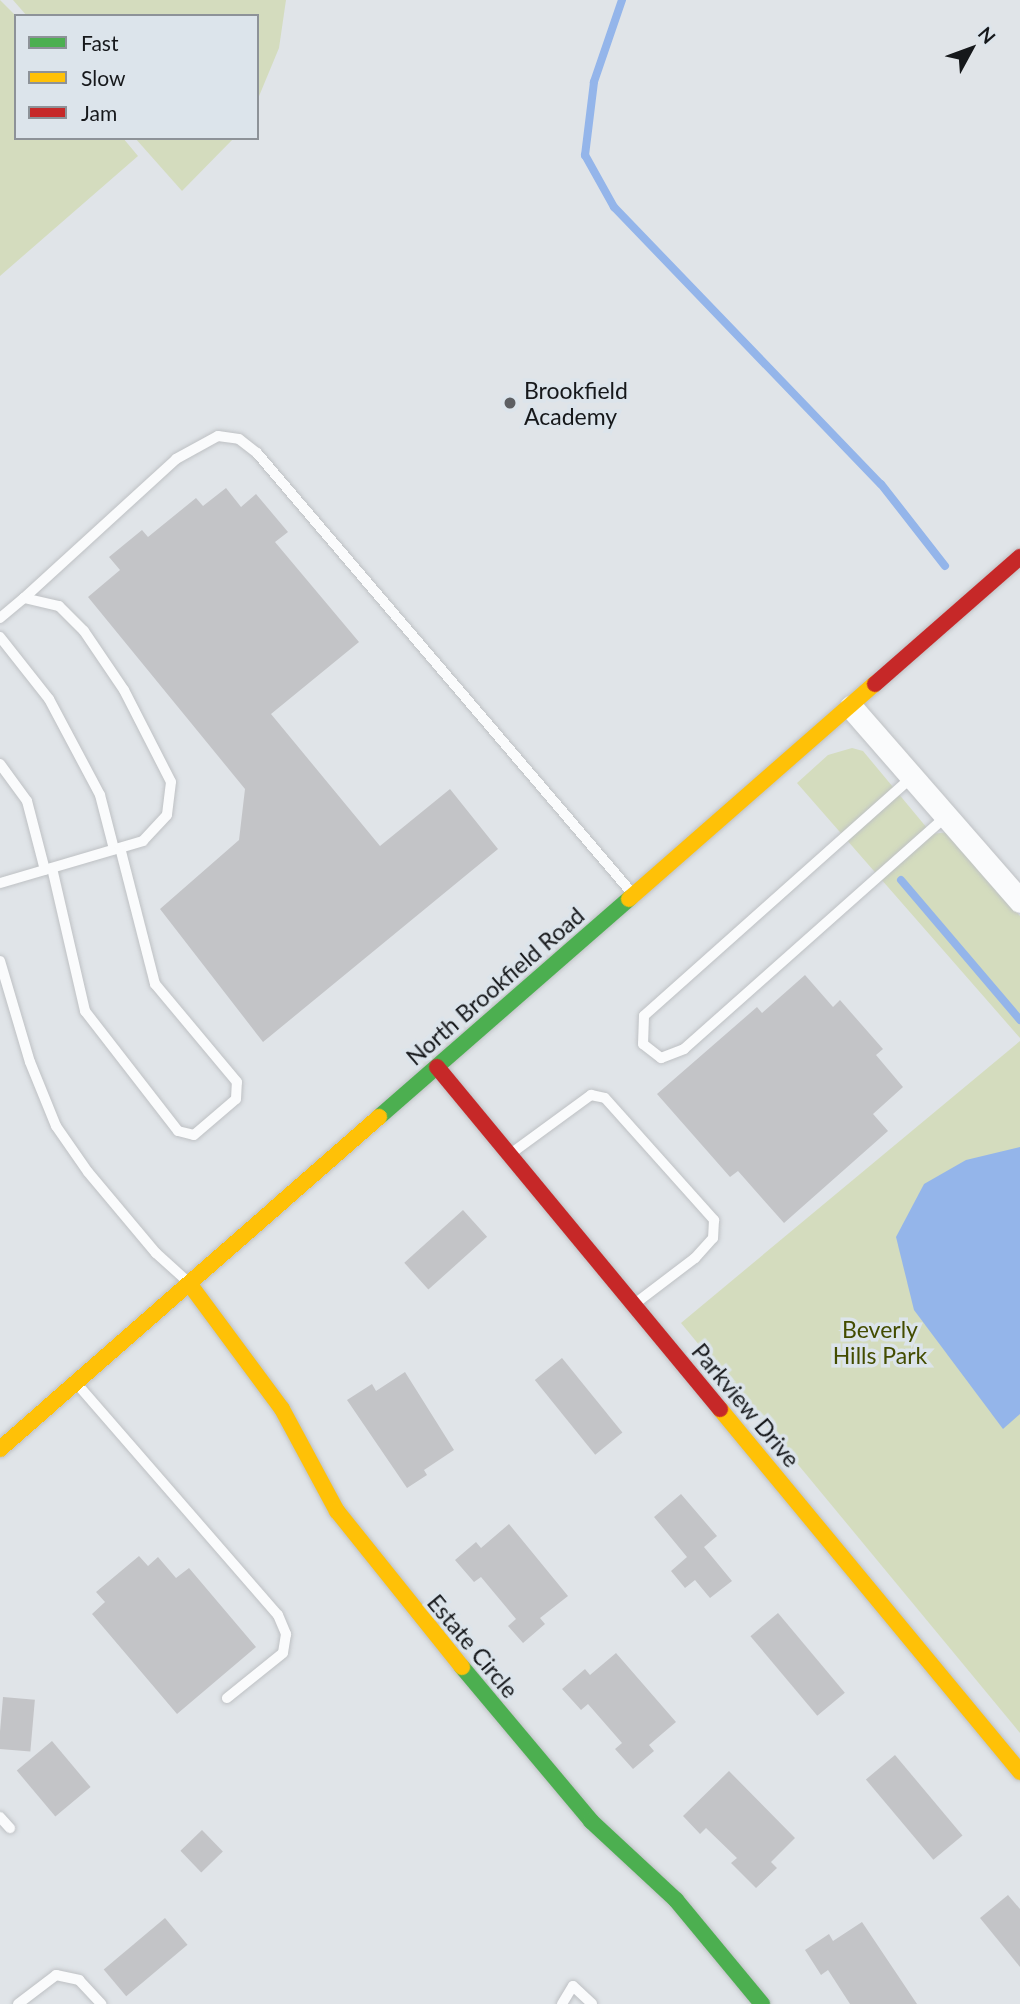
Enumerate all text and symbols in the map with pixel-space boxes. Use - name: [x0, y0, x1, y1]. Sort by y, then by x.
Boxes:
- legend: [14, 14, 259, 140]
- north arrow: [936, 14, 1006, 84]
- text: N: [974, 22, 1001, 48]
- text: Fast: [81, 30, 118, 55]
- text: Slow: [81, 65, 125, 90]
- text: Jam: [81, 100, 117, 125]
- place label: Brookfield Academy: [524, 376, 628, 430]
- marker: Brookfield Academy: [502, 395, 518, 411]
- street label: North Brookfield Road: [401, 901, 589, 1071]
- park label: Beverly Hills Park: [833, 1315, 927, 1369]
- street label: Parkview Drive: [686, 1337, 806, 1473]
- street label: Estate Circle: [422, 1589, 524, 1703]

